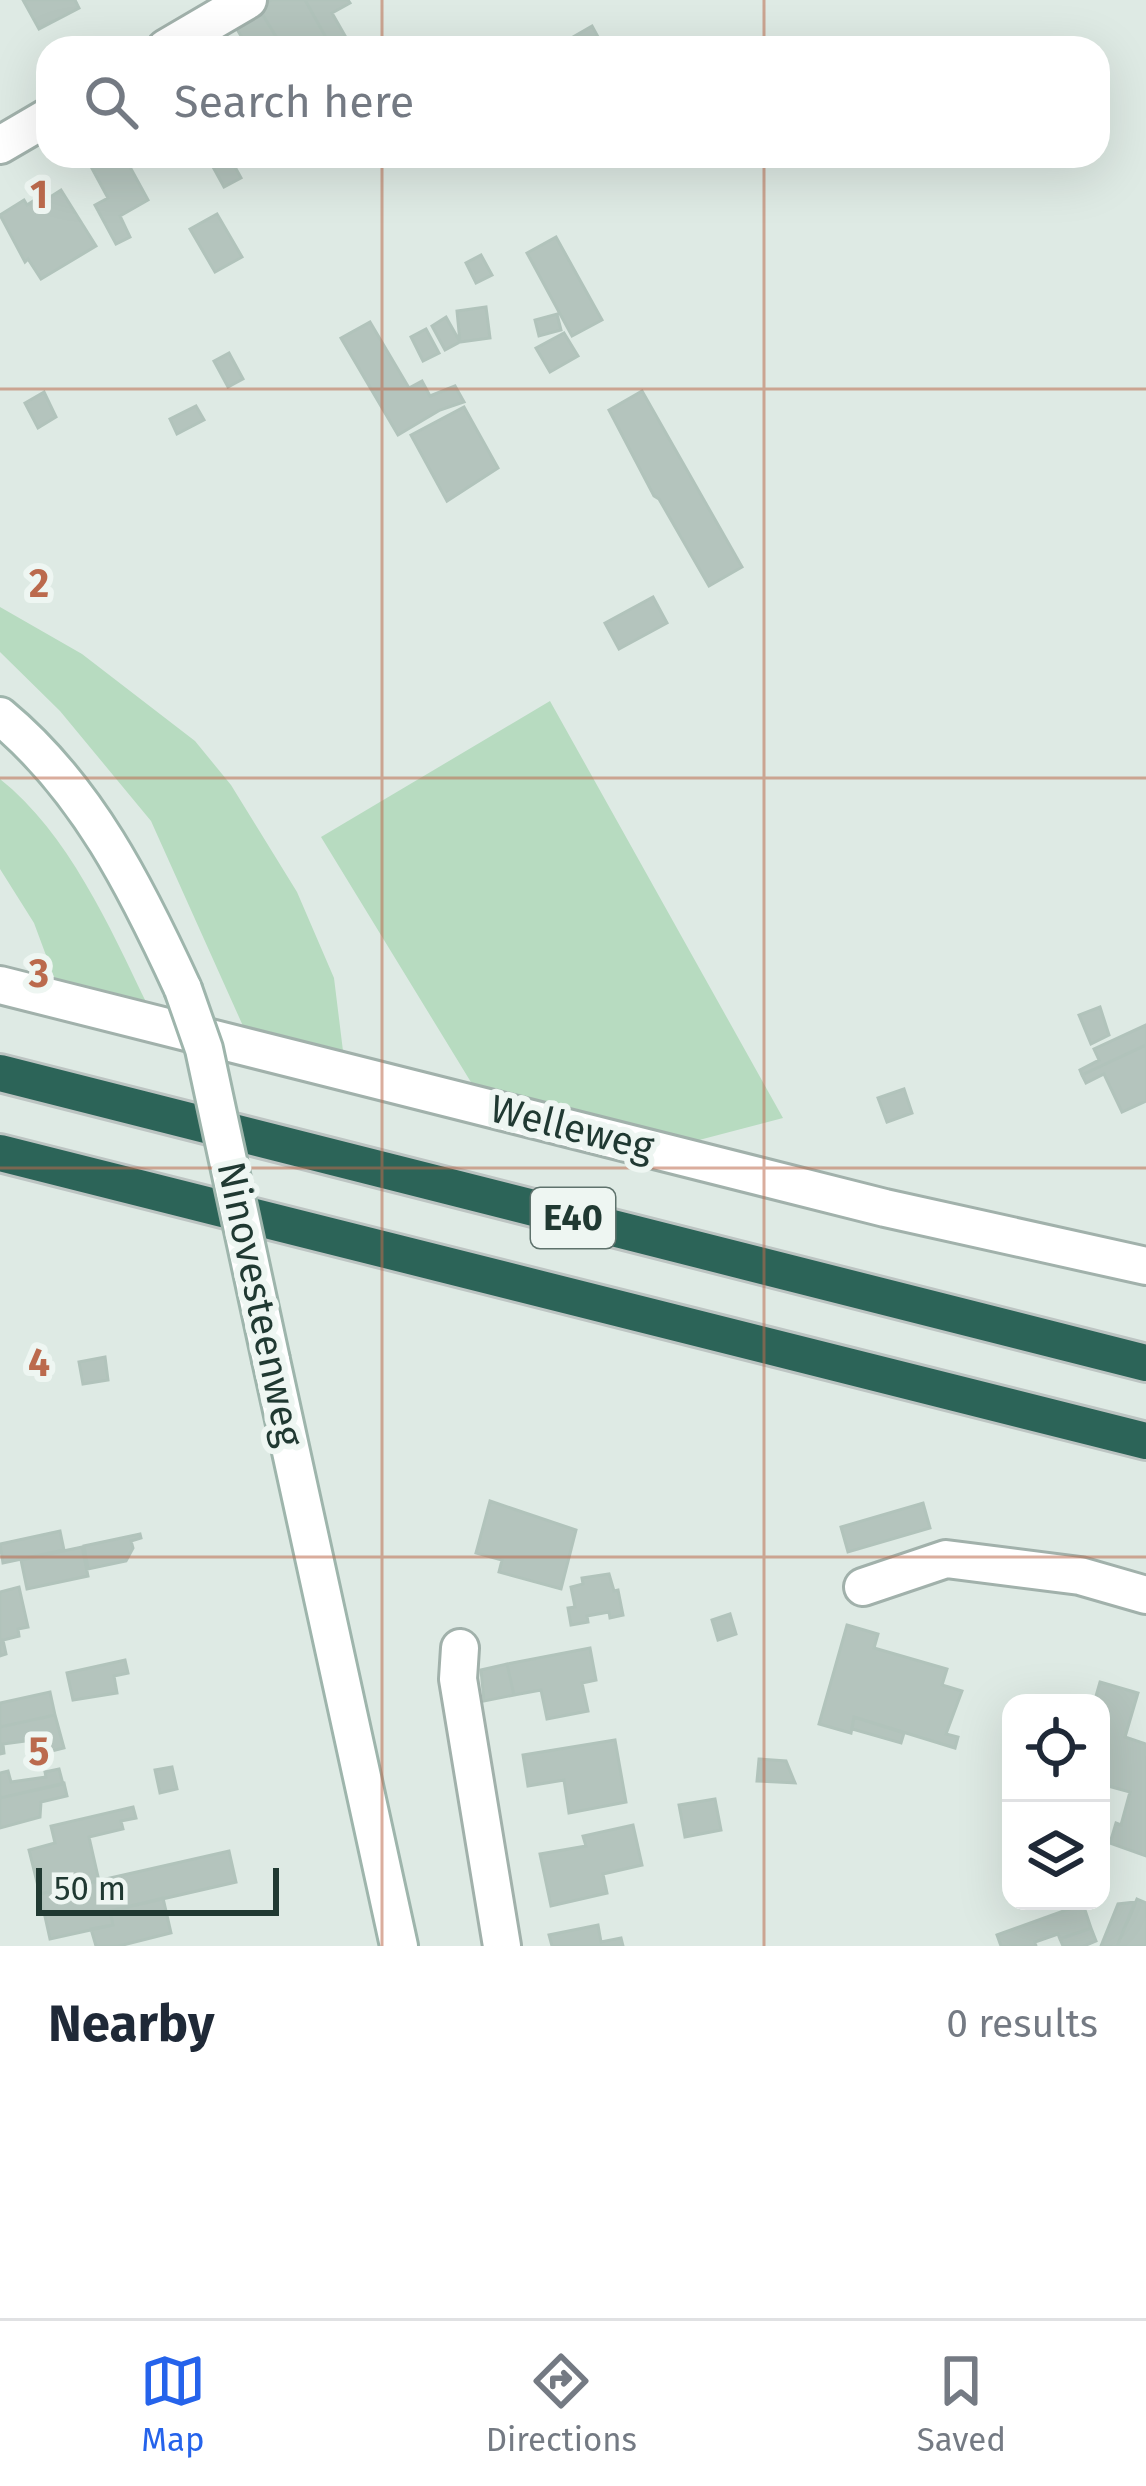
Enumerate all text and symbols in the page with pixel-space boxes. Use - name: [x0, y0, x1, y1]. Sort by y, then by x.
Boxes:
- search box: [36, 36, 1110, 168]
- icon: search: [78, 69, 144, 135]
- text: Search here: [174, 75, 414, 129]
- text: 1: [30, 172, 48, 218]
- text: 2: [29, 561, 49, 607]
- text: 3: [28, 951, 49, 997]
- street label: Welleweg: [486, 1086, 659, 1171]
- street label: Ninovesteenweg: [207, 1157, 313, 1451]
- road number: E40: [531, 1188, 615, 1248]
- text: 4: [28, 1340, 50, 1386]
- map controls: [1002, 1694, 1110, 1910]
- button: locate: [1002, 1694, 1110, 1802]
- text: 5: [29, 1729, 49, 1775]
- button: layers: [1002, 1802, 1110, 1910]
- scale bar: [36, 1862, 279, 1915]
- text: 50 m: [54, 1869, 126, 1909]
- text: Nearby: [48, 1993, 214, 2055]
- text: 0 results: [946, 2001, 1098, 2047]
- tab: Map: [140, 2348, 206, 2460]
- tab: Directions: [486, 2348, 637, 2460]
- tab: Saved: [917, 2348, 1006, 2460]

